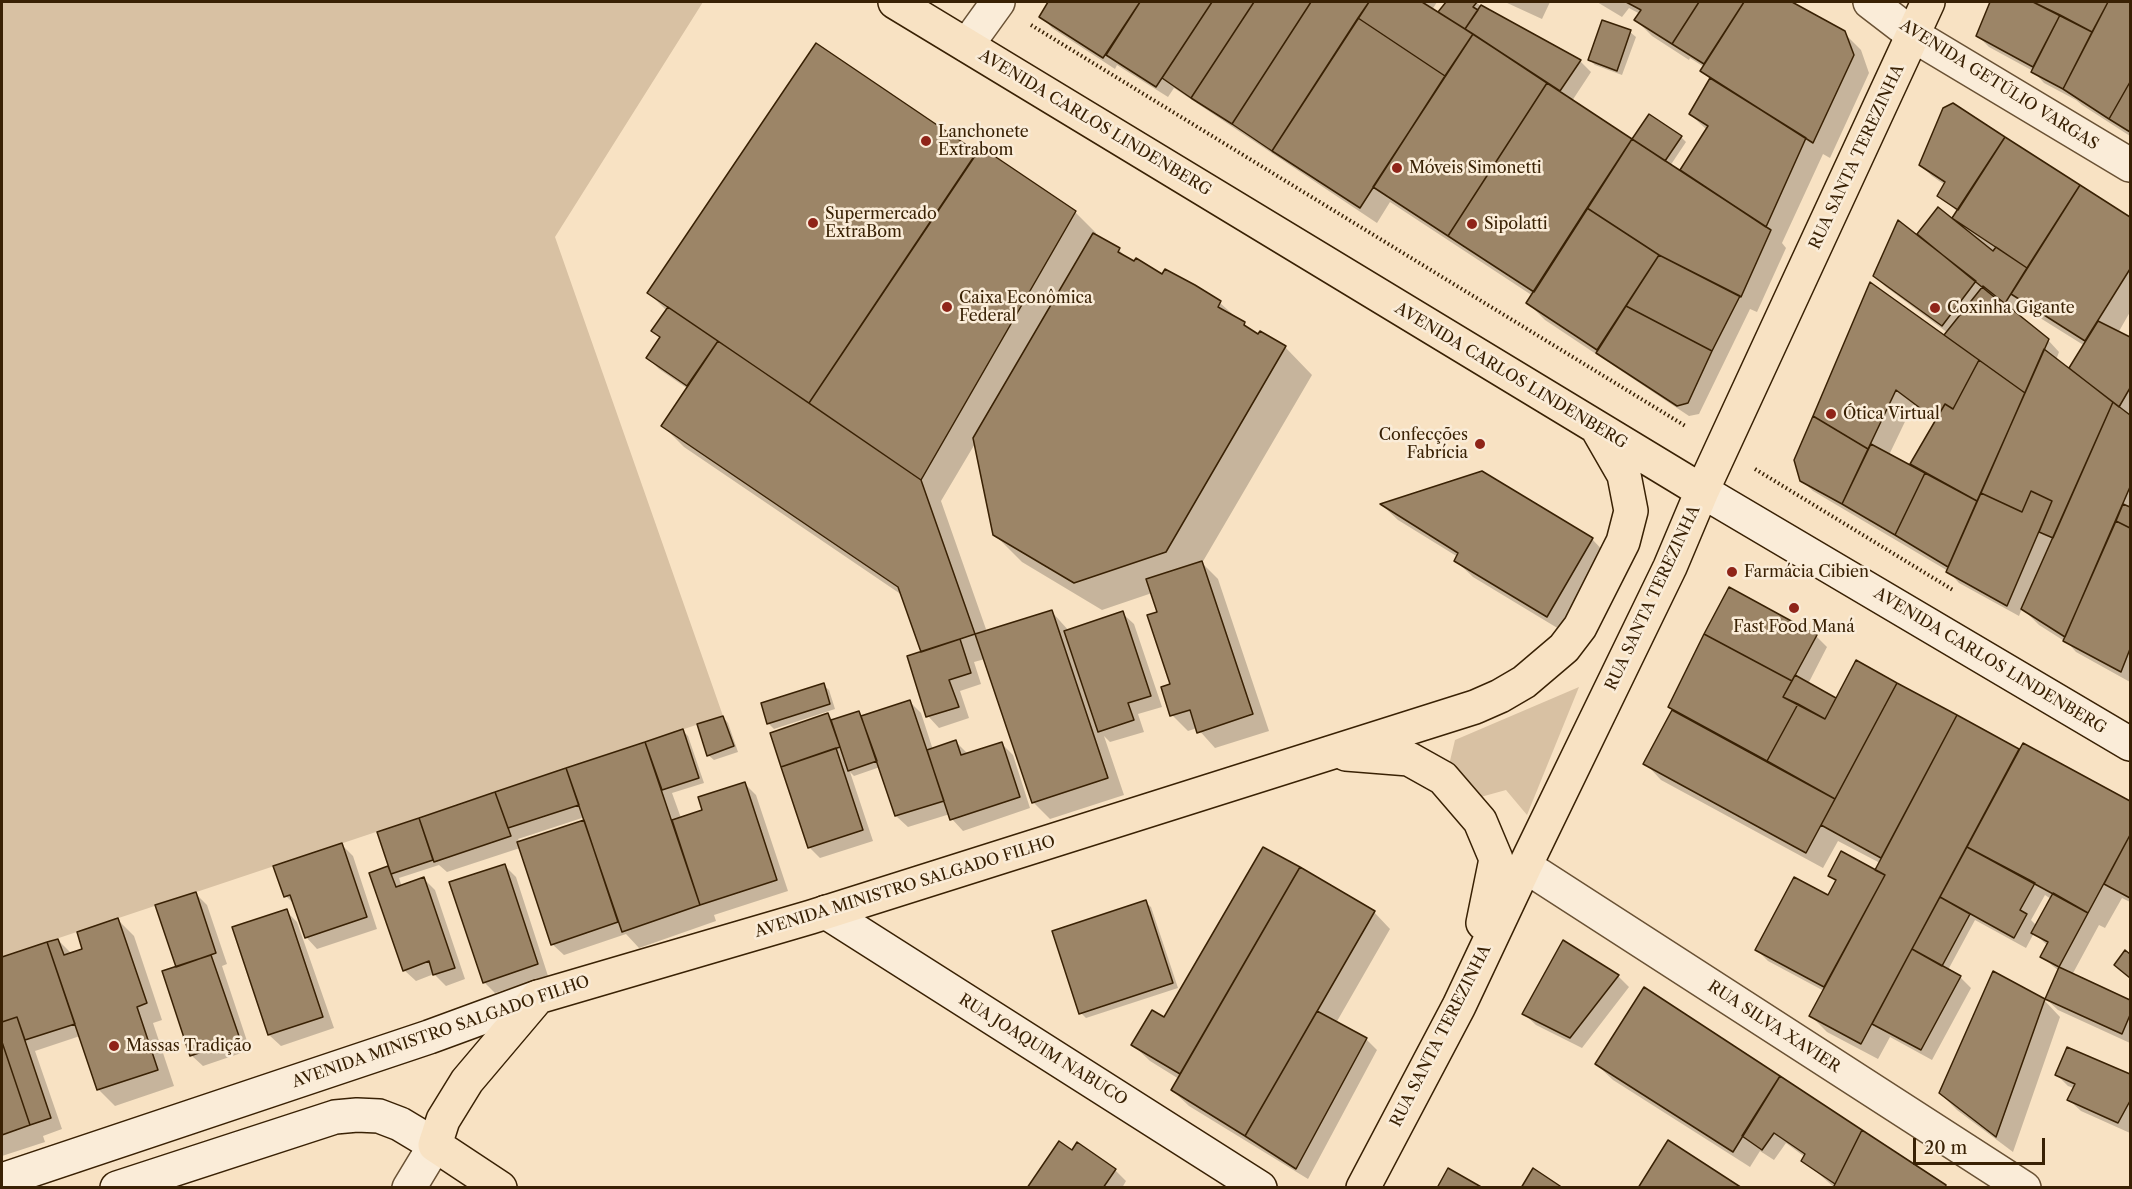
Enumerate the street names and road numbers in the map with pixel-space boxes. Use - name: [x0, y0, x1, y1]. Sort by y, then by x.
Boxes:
- street label: AVENIDA GETÚLIO VARGAS: [1896, 16, 2102, 154]
- street label: AVENIDA CARLOS LINDENBERG: [975, 46, 1215, 200]
- street label: RUA SANTA TEREZINHA: [1806, 61, 1908, 253]
- street label: AVENIDA CARLOS LINDENBERG: [1391, 299, 1631, 453]
- street label: RUA SANTA TEREZINHA: [1602, 502, 1704, 694]
- street label: AVENIDA CARLOS LINDENBERG: [1870, 584, 2110, 738]
- street label: AVENIDA MINISTRO SALGADO FILHO: [752, 832, 1058, 942]
- street label: RUA SANTA TEREZINHA: [1387, 942, 1495, 1130]
- street label: AVENIDA MINISTRO SALGADO FILHO: [290, 972, 592, 1092]
- street label: RUA SILVA XAVIER: [1704, 977, 1844, 1077]
- street label: RUA JOAQUIM NABUCO: [955, 990, 1131, 1110]

